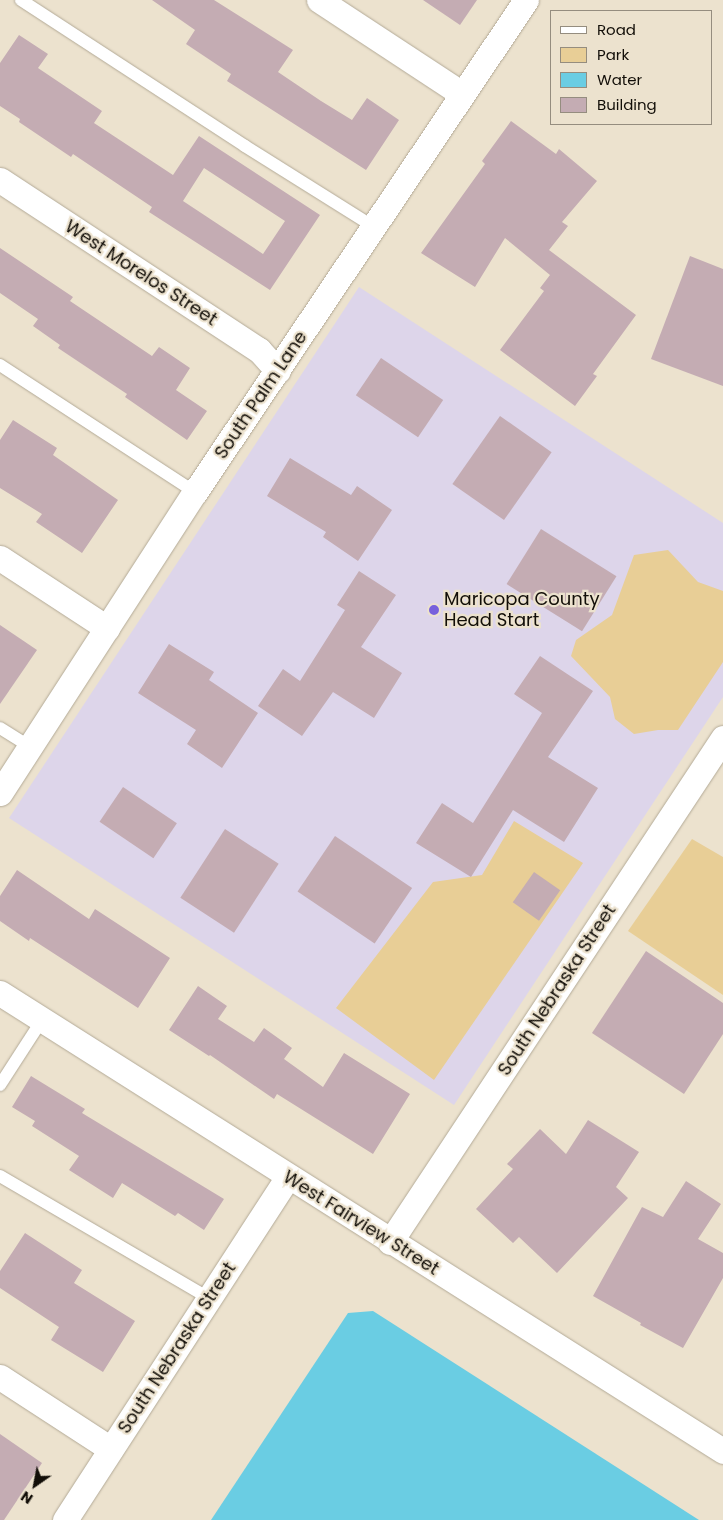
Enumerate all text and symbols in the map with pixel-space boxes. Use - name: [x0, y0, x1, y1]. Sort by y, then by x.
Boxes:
- legend: [550, 10, 713, 125]
- text: Road: [597, 19, 636, 40]
- text: Park: [597, 44, 629, 65]
- text: Water: [597, 69, 642, 90]
- text: Building: [597, 94, 657, 115]
- street label: West Morelos Street: [61, 216, 221, 330]
- street label: South Palm Lane: [210, 327, 312, 463]
- place label: Maricopa County Head Start: [444, 589, 600, 632]
- marker: Maricopa County Head Start: [428, 604, 440, 616]
- street label: South Nebraska Street: [494, 900, 620, 1080]
- street label: West Fairview Street: [279, 1166, 443, 1280]
- street label: South Nebraska Street: [114, 1258, 240, 1438]
- north arrow: [10, 1460, 60, 1510]
- text: N: [17, 1486, 37, 1509]

